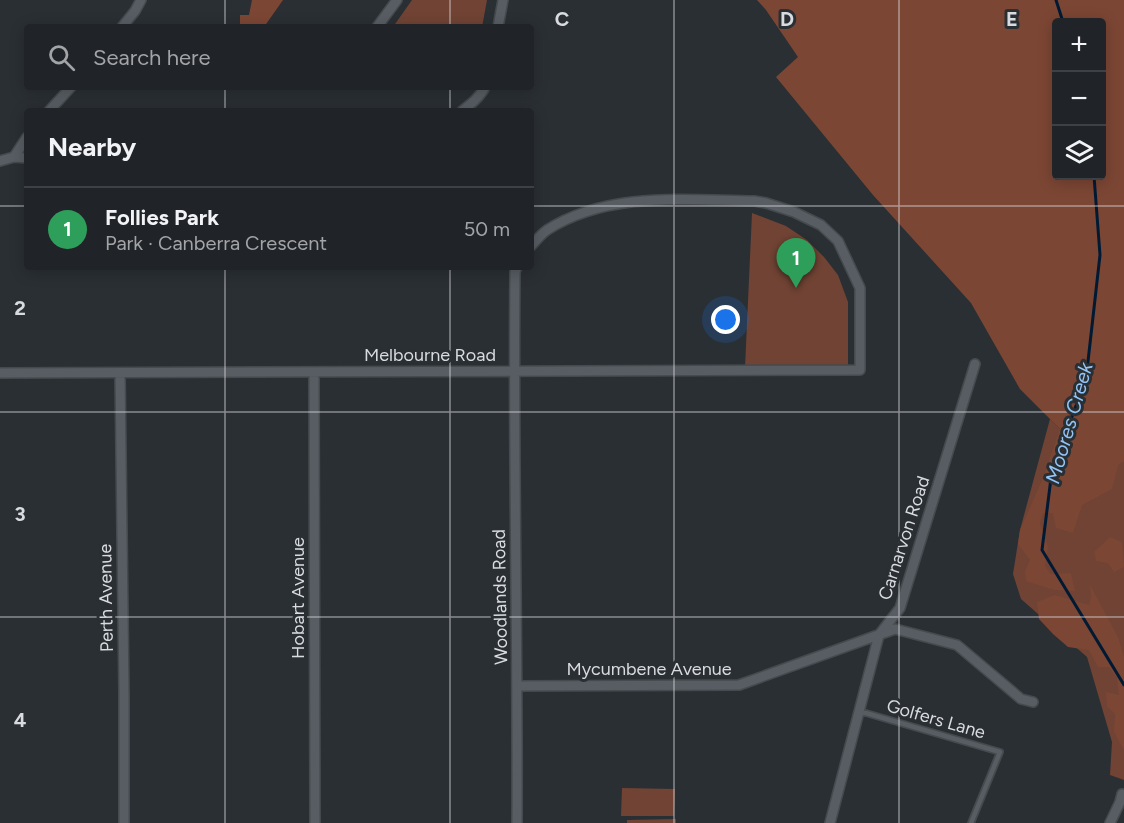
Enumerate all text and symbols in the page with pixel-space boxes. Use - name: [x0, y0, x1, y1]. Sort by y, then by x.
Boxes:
- text: C: [555, 7, 569, 31]
- text: D: [780, 7, 794, 31]
- text: E: [1006, 7, 1018, 31]
- map controls: [1052, 18, 1106, 180]
- button: +: [1052, 18, 1106, 72]
- search box: [24, 24, 534, 90]
- icon: search: [45, 41, 78, 74]
- text: Search here: [93, 44, 211, 71]
- button: −: [1052, 72, 1106, 126]
- button: layers: [1052, 126, 1106, 180]
- text: Nearby: [48, 131, 136, 163]
- text: Follies Park: [105, 204, 219, 231]
- text: 1: [63, 217, 72, 241]
- text: 50 m: [464, 217, 510, 241]
- text: Park · Canberra Crescent: [105, 231, 327, 255]
- pin: 1: [776, 238, 816, 288]
- text: 2: [14, 296, 26, 320]
- your location: [711, 305, 740, 334]
- street label: Melbourne Road: [364, 344, 496, 366]
- water label: Moores Creek: [1040, 358, 1098, 486]
- street label: Carnarvon Road: [874, 473, 934, 603]
- text: 3: [14, 502, 26, 526]
- street label: Woodlands Road: [488, 529, 512, 665]
- street label: Hobart Avenue: [287, 537, 309, 659]
- street label: Perth Avenue: [94, 543, 118, 652]
- street label: Mycumbene Avenue: [566, 658, 732, 680]
- street label: Golfers Lane: [884, 694, 988, 744]
- text: 4: [14, 708, 27, 732]

